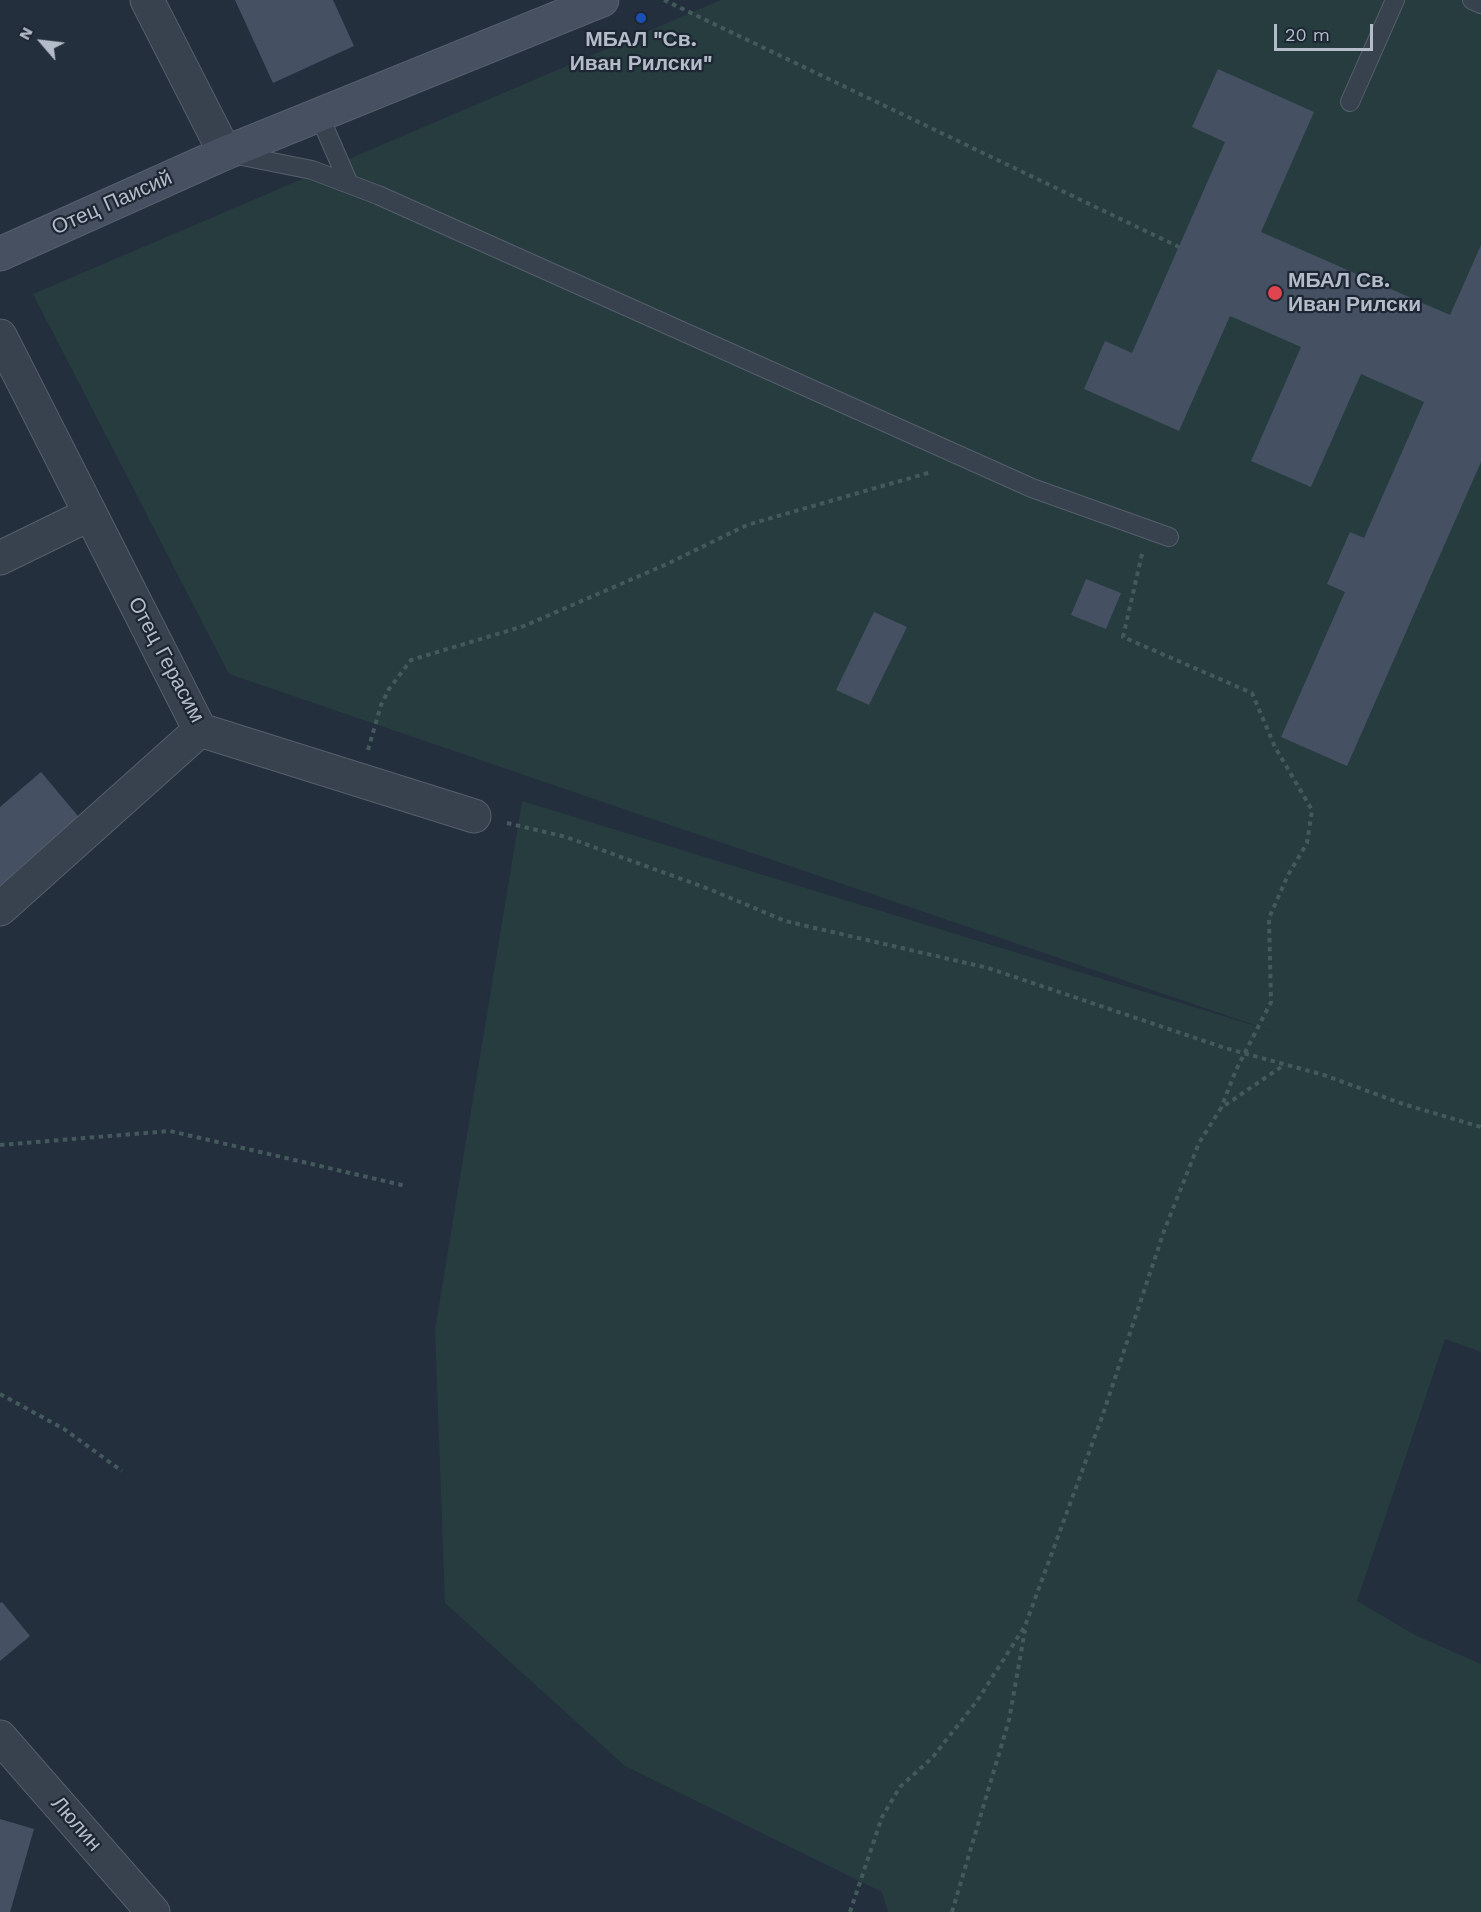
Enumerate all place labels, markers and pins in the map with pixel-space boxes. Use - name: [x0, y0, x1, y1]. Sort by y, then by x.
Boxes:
- marker: МБАЛ "Св. Иван Рилски": [634, 11, 648, 25]
- place label: МБАЛ "Св. Иван Рилски": [570, 27, 712, 77]
- place label: МБАЛ Св. Иван Рилски: [1288, 268, 1421, 318]
- marker: МБАЛ Св. Иван Рилски: [1266, 284, 1284, 302]

